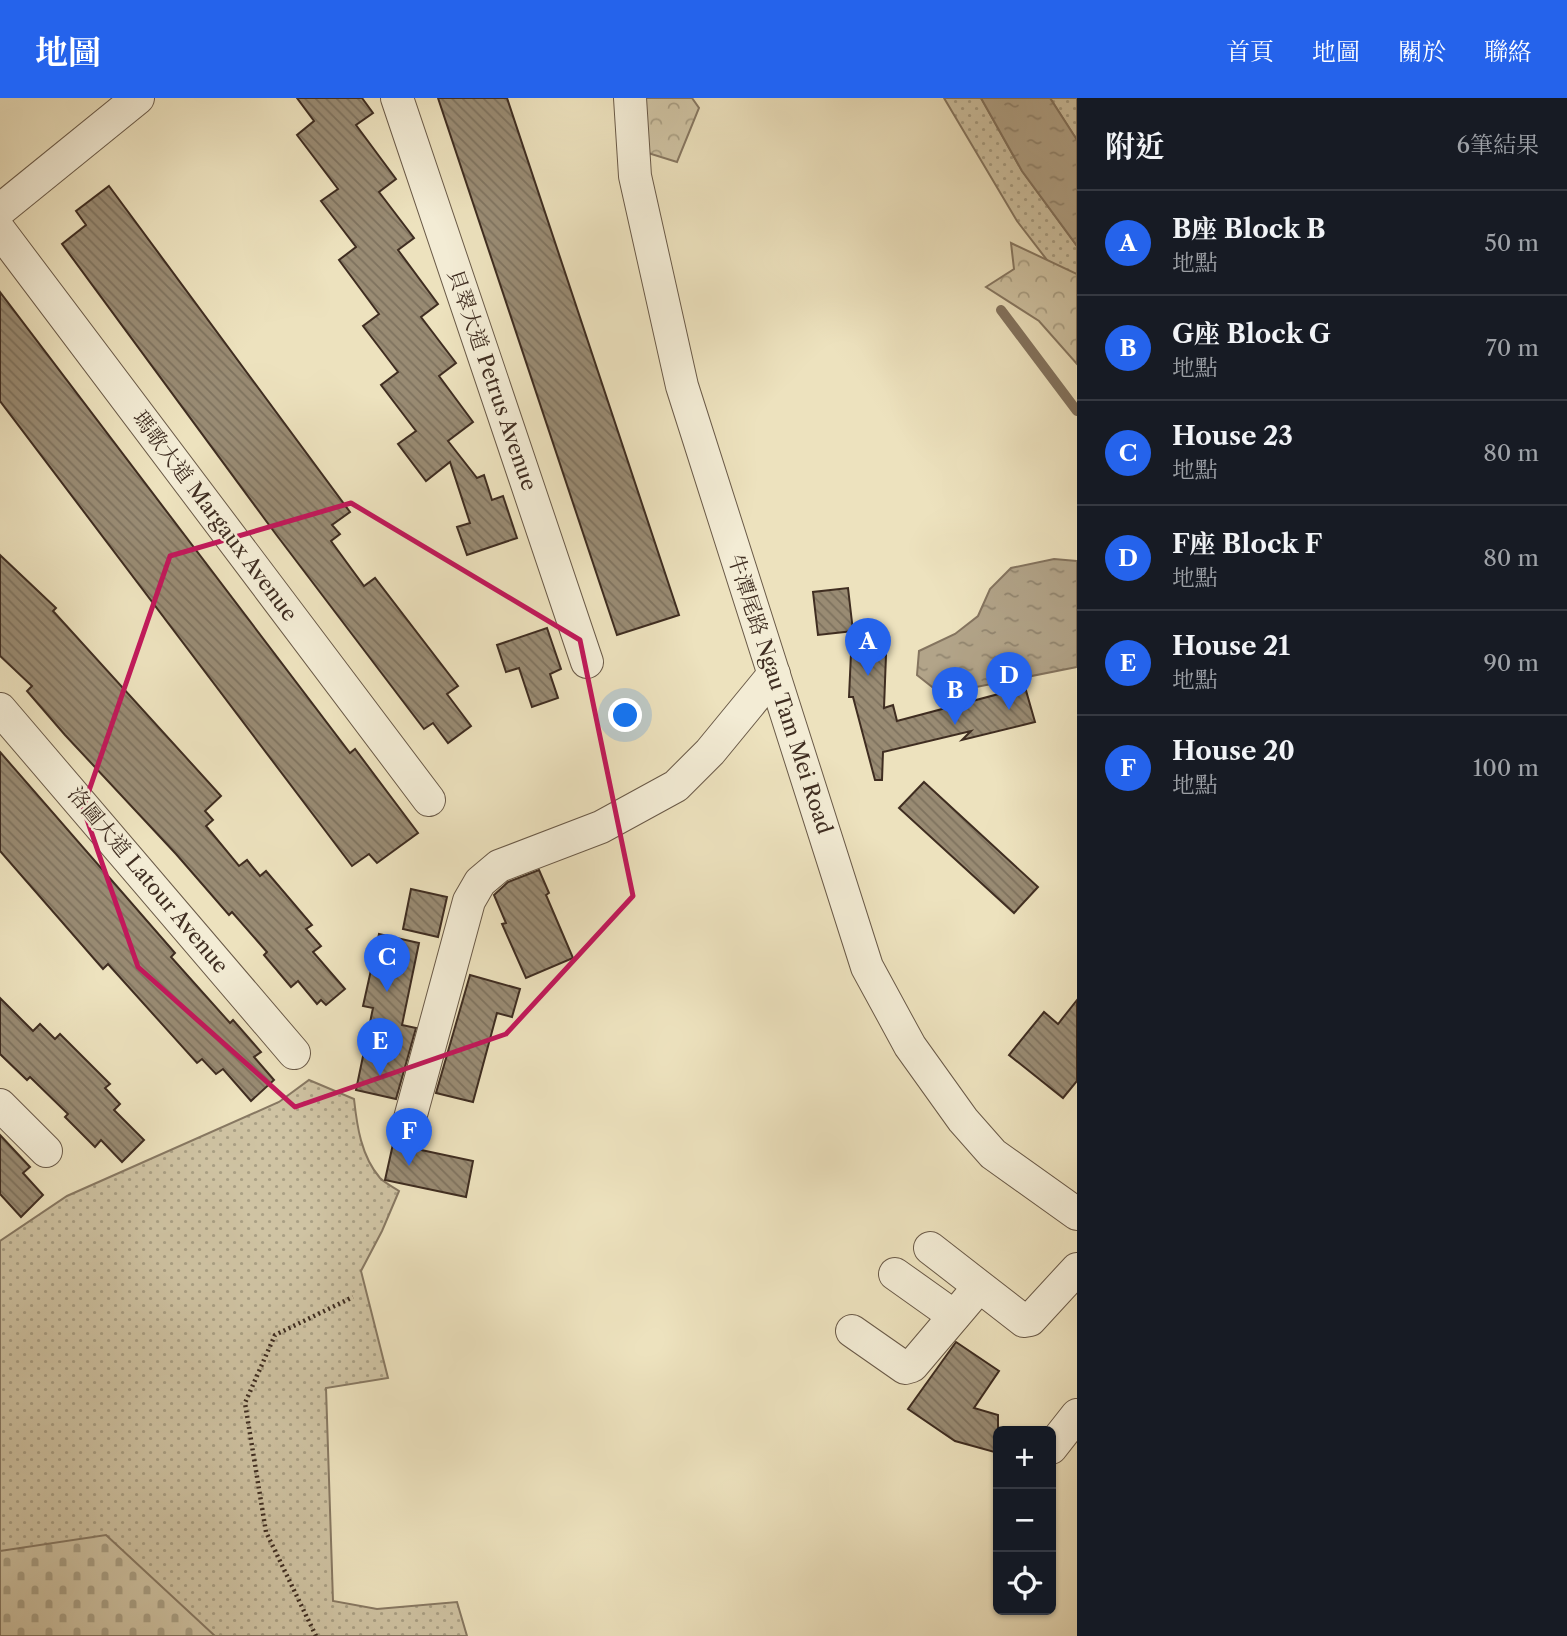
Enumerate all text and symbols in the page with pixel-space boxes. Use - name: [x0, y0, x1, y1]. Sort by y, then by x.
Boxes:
- text: 地圖: [35, 32, 101, 73]
- text: 首頁: [1226, 37, 1274, 66]
- text: 地圖: [1312, 37, 1360, 66]
- text: 關於: [1398, 37, 1446, 66]
- text: 聯絡: [1484, 37, 1532, 66]
- text: 附近: [1105, 128, 1165, 165]
- text: 6筆結果: [1457, 131, 1539, 159]
- text: B座 Block B: [1172, 213, 1326, 245]
- text: A: [1119, 229, 1137, 257]
- text: 50 m: [1484, 229, 1539, 257]
- text: 地點: [1172, 249, 1218, 277]
- street label: 貝翠大道 Petrus Avenue: [443, 266, 542, 494]
- text: G座 Block G: [1172, 318, 1331, 350]
- text: B: [1119, 334, 1137, 362]
- text: 70 m: [1486, 334, 1539, 362]
- text: 地點: [1172, 354, 1218, 382]
- street label: 瑪歌大道 Margaux Avenue: [128, 406, 303, 626]
- text: House 23: [1172, 420, 1293, 452]
- text: C: [1119, 439, 1137, 467]
- text: 80 m: [1483, 439, 1539, 467]
- text: 地點: [1172, 456, 1218, 484]
- text: F座 Block F: [1172, 528, 1322, 560]
- text: D: [1118, 544, 1138, 572]
- text: 80 m: [1483, 544, 1539, 572]
- street label: 牛潭尾路 Ngau Tam Mei Road: [723, 551, 838, 837]
- text: 地點: [1172, 564, 1218, 592]
- pin: A: [845, 618, 891, 676]
- text: House 21: [1172, 630, 1290, 662]
- text: E: [1120, 649, 1136, 677]
- text: 90 m: [1483, 649, 1539, 677]
- pin: D: [986, 652, 1032, 710]
- text: 地點: [1172, 666, 1218, 694]
- pin: B: [932, 667, 978, 725]
- your location: [608, 698, 642, 732]
- text: House 20: [1172, 735, 1295, 767]
- text: F: [1120, 754, 1136, 782]
- text: 100 m: [1473, 754, 1539, 782]
- text: 地點: [1172, 771, 1218, 799]
- street label: 洛圖大道 Latour Avenue: [63, 781, 234, 978]
- pin: C: [364, 934, 410, 992]
- pin: E: [357, 1018, 403, 1076]
- pin: F: [386, 1108, 432, 1166]
- map controls: [993, 1426, 1056, 1615]
- button: +: [993, 1426, 1056, 1489]
- button: −: [993, 1489, 1056, 1552]
- button: locate: [993, 1552, 1056, 1615]

